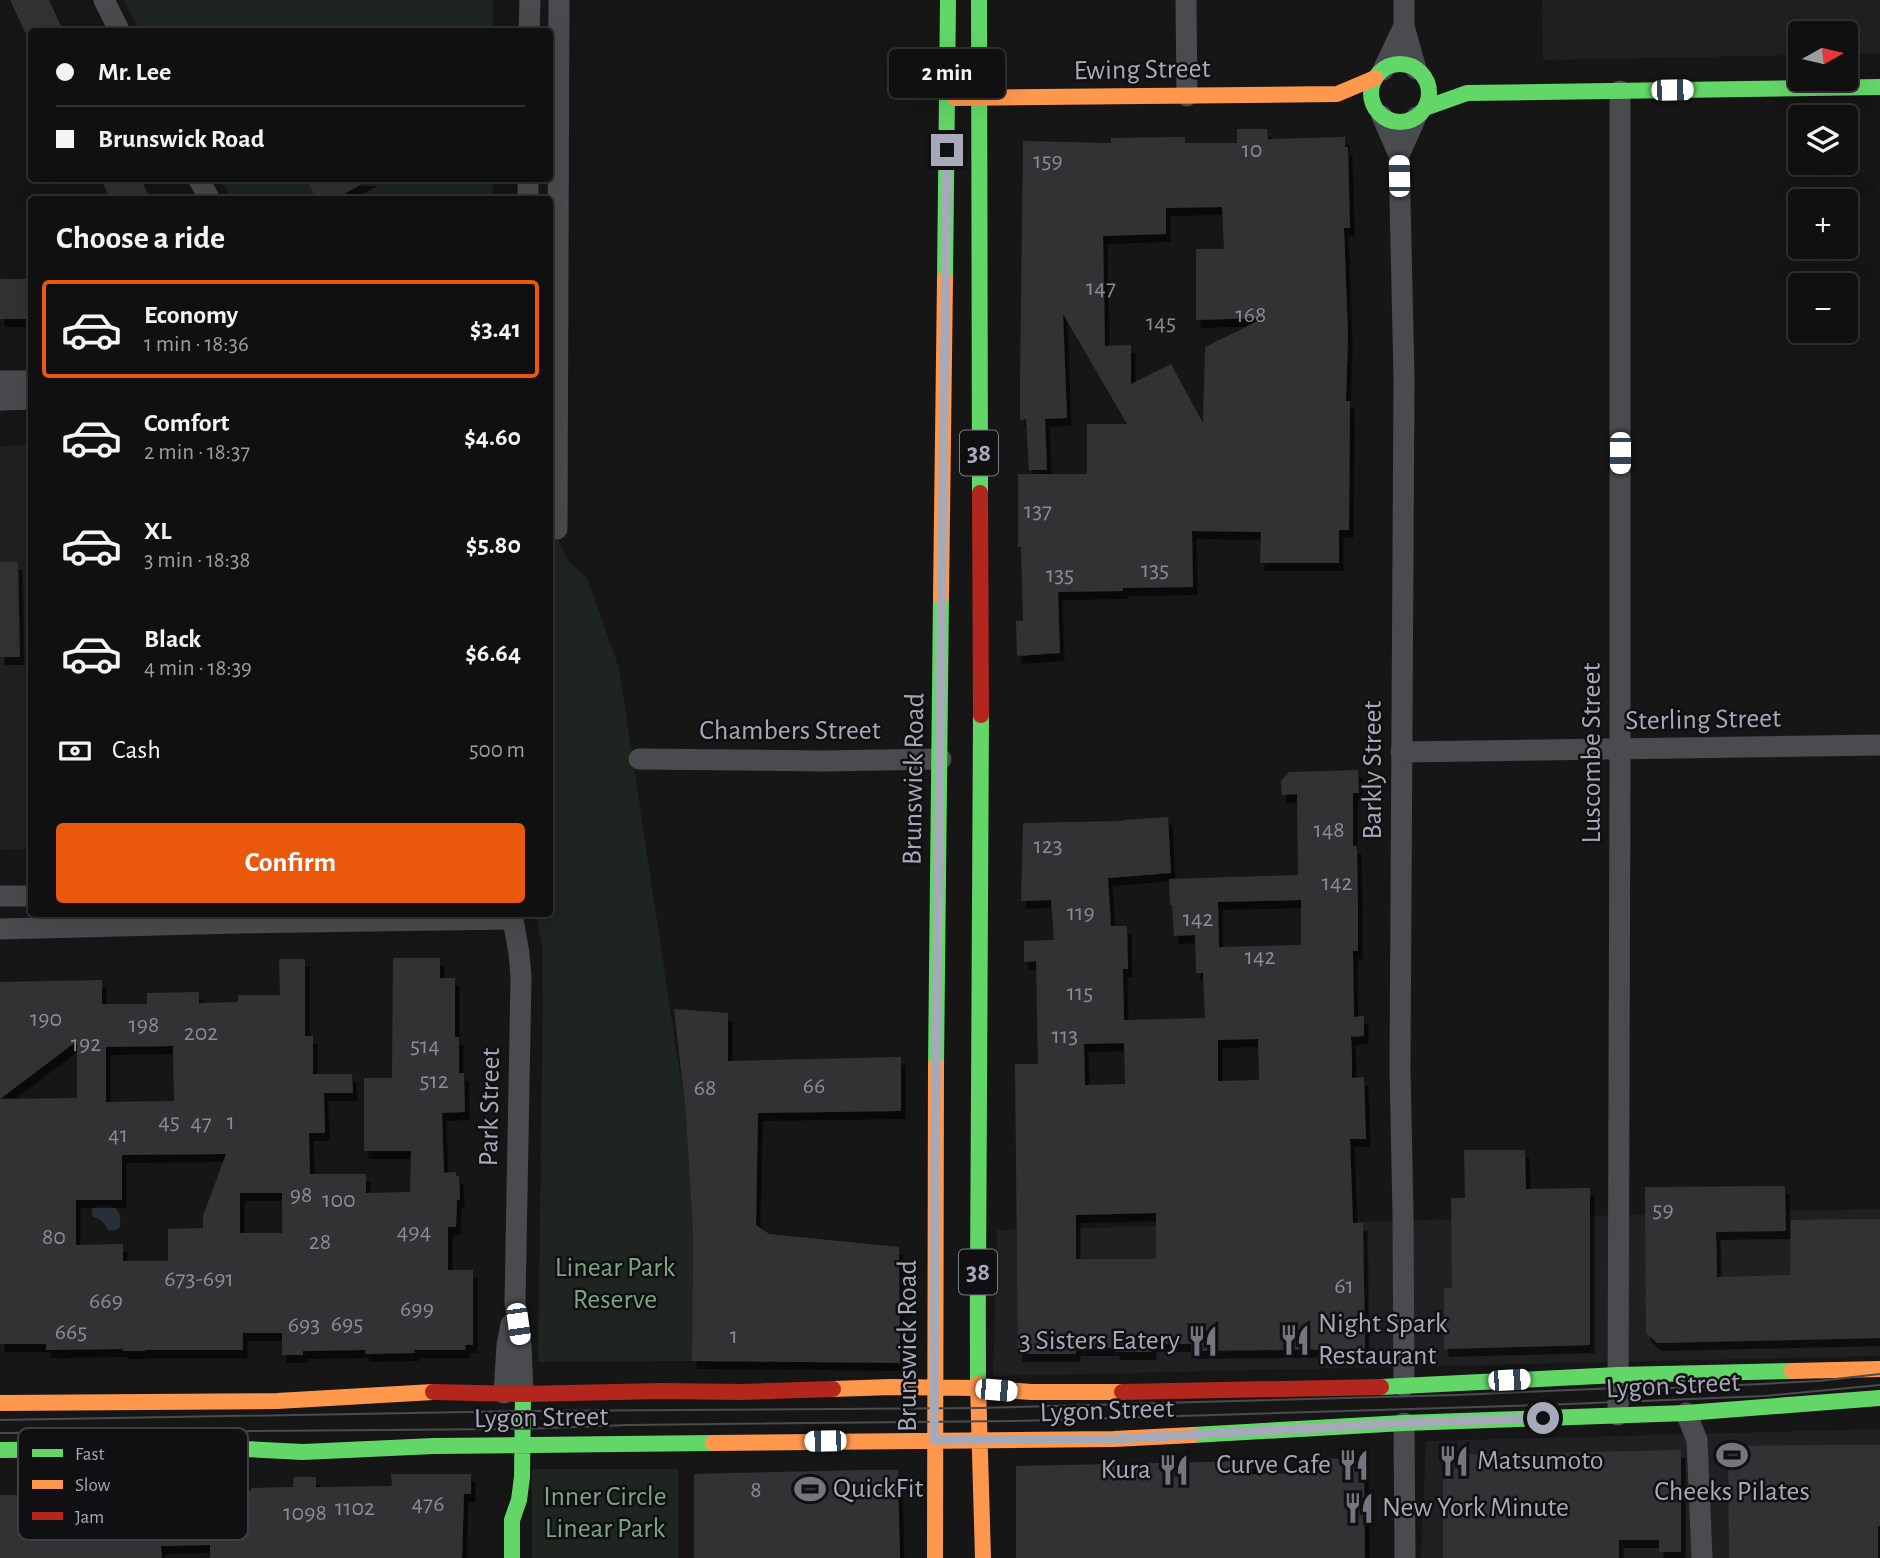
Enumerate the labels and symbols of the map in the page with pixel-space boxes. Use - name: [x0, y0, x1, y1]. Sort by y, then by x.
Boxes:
- north arrow: [1788, 21, 1858, 91]
- callout: 2 min: [889, 48, 1005, 97]
- street label: Ewing Street: [1073, 55, 1211, 85]
- car: [1651, 79, 1694, 101]
- route end: [931, 134, 963, 166]
- house number: 10: [1242, 138, 1262, 162]
- house number: 159: [1033, 149, 1063, 173]
- car: [1389, 155, 1410, 197]
- house number: 147: [1086, 276, 1116, 300]
- house number: 168: [1236, 303, 1266, 327]
- house number: 145: [1146, 311, 1176, 335]
- road number: 38: [960, 430, 998, 475]
- car: [1610, 432, 1631, 474]
- house number: 137: [1024, 499, 1052, 523]
- house number: 135: [1141, 558, 1169, 582]
- house number: 135: [1046, 563, 1074, 587]
- street label: Luscombe Street: [1578, 663, 1606, 843]
- street label: Brunswick Road: [899, 693, 929, 865]
- street label: Barkly Street: [1359, 700, 1387, 839]
- street label: Sterling Street: [1625, 705, 1781, 735]
- street label: Chambers Street: [699, 717, 881, 745]
- house number: 148: [1313, 818, 1345, 842]
- house number: 123: [1033, 834, 1063, 858]
- house number: 142: [1322, 871, 1352, 895]
- house number: 119: [1067, 901, 1095, 925]
- house number: 142: [1183, 907, 1213, 931]
- house number: 142: [1245, 945, 1275, 969]
- house number: 115: [1067, 981, 1093, 1005]
- house number: 190: [30, 1007, 62, 1031]
- house number: 198: [129, 1013, 159, 1037]
- house number: 202: [184, 1021, 218, 1045]
- house number: 113: [1052, 1024, 1078, 1048]
- house number: 192: [71, 1032, 101, 1056]
- house number: 514: [410, 1034, 440, 1058]
- street label: Park Street: [475, 1047, 505, 1167]
- house number: 512: [419, 1069, 449, 1093]
- house number: 66: [803, 1074, 825, 1098]
- house number: 68: [694, 1076, 716, 1100]
- house number: 45: [158, 1110, 180, 1134]
- house number: 1: [227, 1110, 235, 1134]
- house number: 47: [190, 1111, 212, 1135]
- house number: 41: [108, 1123, 128, 1147]
- house number: 98: [290, 1183, 312, 1207]
- house number: 100: [322, 1188, 356, 1212]
- house number: 59: [1652, 1198, 1674, 1222]
- house number: 494: [397, 1220, 431, 1244]
- house number: 80: [42, 1225, 66, 1249]
- house number: 28: [309, 1230, 331, 1254]
- road number: 38: [959, 1250, 997, 1294]
- park label: Linear Park Reserve: [555, 1254, 675, 1314]
- street label: Brunswick Road: [894, 1260, 922, 1432]
- house number: 673-691: [164, 1267, 234, 1291]
- house number: 61: [1334, 1274, 1354, 1298]
- house number: 669: [89, 1289, 123, 1313]
- house number: 699: [400, 1297, 434, 1321]
- car: [505, 1302, 532, 1346]
- place label: Night Spark Restaurant: [1318, 1310, 1448, 1370]
- house number: 695: [331, 1312, 363, 1336]
- house number: 693: [288, 1313, 320, 1337]
- house number: 665: [55, 1320, 87, 1344]
- restaurant icon: Night Spark Restaurant: [1278, 1323, 1312, 1357]
- house number: 1: [730, 1324, 738, 1348]
- restaurant icon: 3 Sisters Eatery: [1186, 1324, 1220, 1358]
- place label: 3 Sisters Eatery: [1019, 1327, 1180, 1355]
- car: [1488, 1368, 1531, 1392]
- street label: Lygon Street: [1605, 1368, 1741, 1403]
- car: [975, 1378, 1018, 1402]
- street label: Lygon Street: [1039, 1395, 1175, 1427]
- route start: [1527, 1402, 1559, 1434]
- street label: Lygon Street: [474, 1403, 608, 1433]
- legend: [18, 1428, 248, 1540]
- car: [804, 1430, 847, 1452]
- sports icon: Cheeks Pilates: [1715, 1438, 1749, 1472]
- restaurant icon: Matsumoto: [1437, 1444, 1471, 1478]
- text: Fast: [75, 1445, 105, 1464]
- place label: Matsumoto: [1477, 1447, 1603, 1475]
- restaurant icon: Curve Cafe: [1337, 1448, 1371, 1482]
- place label: Curve Cafe: [1216, 1451, 1331, 1479]
- restaurant icon: Kura: [1157, 1453, 1191, 1487]
- place label: Kura: [1100, 1456, 1151, 1484]
- sports icon: QuickFit: [793, 1472, 827, 1506]
- place label: QuickFit: [833, 1475, 923, 1503]
- text: Slow: [75, 1476, 111, 1495]
- house number: 8: [750, 1478, 762, 1502]
- place label: Cheeks Pilates: [1654, 1478, 1810, 1506]
- park label: Inner Circle Linear Park: [543, 1483, 667, 1543]
- restaurant icon: New York Minute: [1342, 1491, 1376, 1525]
- house number: 476: [412, 1492, 444, 1516]
- place label: New York Minute: [1382, 1494, 1569, 1522]
- house number: 1102: [335, 1496, 375, 1520]
- house number: 1098: [283, 1501, 327, 1525]
- text: Jam: [75, 1508, 104, 1527]

